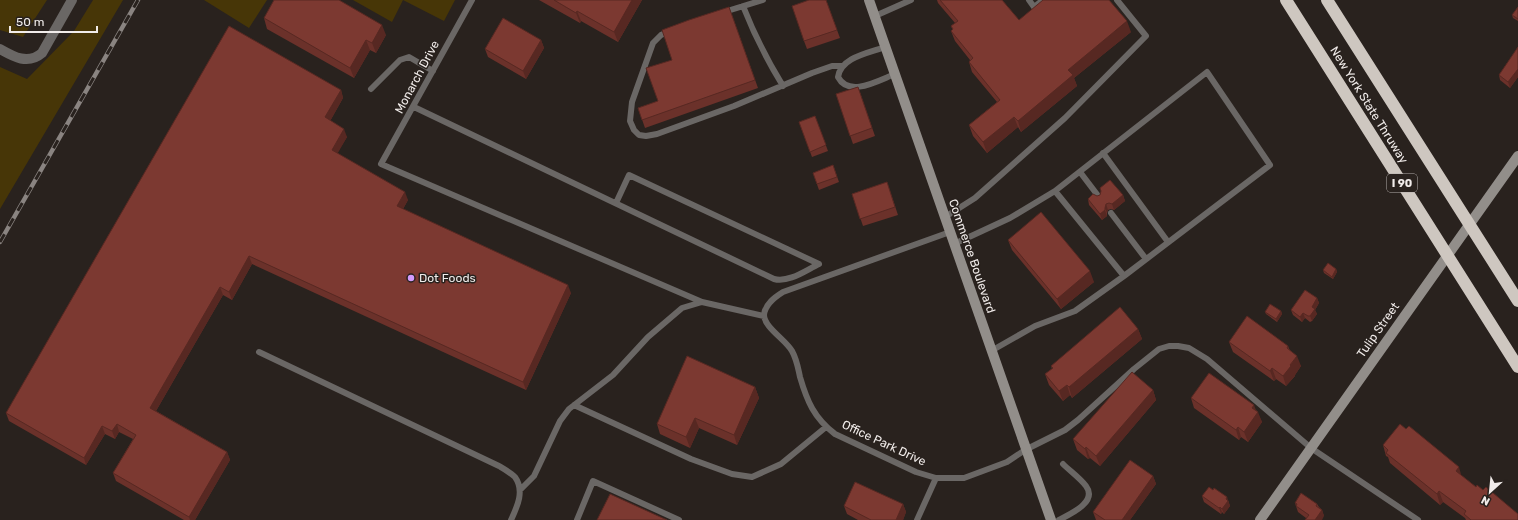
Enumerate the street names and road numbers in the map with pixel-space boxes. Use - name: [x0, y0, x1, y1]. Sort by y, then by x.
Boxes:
- street label: Monarch Drive: [392, 38, 442, 116]
- street label: New York State Thruway: [1327, 44, 1411, 166]
- road number: I 90: [1387, 174, 1417, 192]
- street label: Commerce Boulevard: [946, 197, 998, 315]
- street label: Tulip Street: [1354, 300, 1402, 360]
- street label: Office Park Drive: [840, 417, 929, 469]

